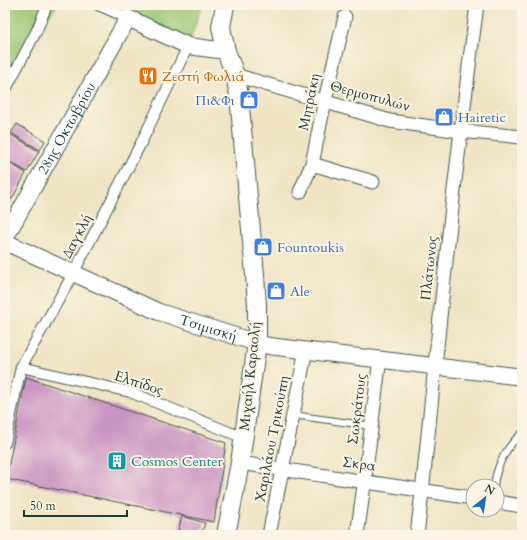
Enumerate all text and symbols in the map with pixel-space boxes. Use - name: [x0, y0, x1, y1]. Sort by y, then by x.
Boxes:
- restaurant icon: Ζεστή Φωλιά: [137, 65, 159, 87]
- place label: Ζεστή Φωλιά: [162, 67, 245, 86]
- street label: Μητράκη: [294, 72, 324, 132]
- street label: Θερμοπυλών: [328, 76, 412, 116]
- street label: 28ης Οκτωβρίου: [33, 79, 100, 177]
- shop icon: Πι&Φι: [238, 89, 260, 111]
- place label: Πι&Φι: [195, 91, 236, 110]
- shop icon: Hairetic: [433, 106, 455, 128]
- place label: Hairetic: [458, 108, 506, 127]
- street label: Δαγκλή: [57, 210, 97, 262]
- street label: Πλάτωνος: [416, 235, 442, 301]
- shop icon: Fountoukis: [252, 236, 274, 258]
- place label: Fountoukis: [277, 238, 344, 257]
- shop icon: Ale: [265, 280, 287, 302]
- place label: Ale: [290, 282, 310, 301]
- street label: Τσιμισκή: [177, 310, 240, 346]
- street label: Μιχαήλ Καραολή: [235, 320, 265, 432]
- street label: Ελπίδος: [112, 366, 166, 400]
- street label: Σωκράτους: [343, 372, 371, 446]
- street label: Χαριλάου Τρικούπη: [250, 374, 294, 504]
- building icon: Cosmos Center: [106, 450, 128, 472]
- place label: Cosmos Center: [131, 452, 224, 471]
- street label: Σκρα: [341, 452, 377, 476]
- north arrow: [465, 478, 505, 518]
- text: N: [482, 481, 498, 499]
- scale bar: [24, 492, 127, 518]
- text: 50 m: [30, 498, 57, 514]

